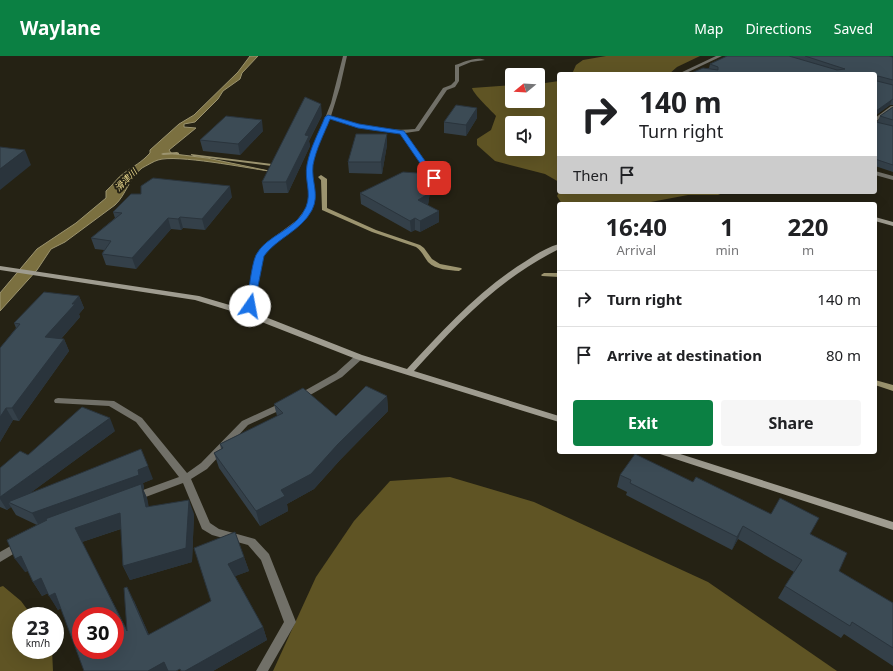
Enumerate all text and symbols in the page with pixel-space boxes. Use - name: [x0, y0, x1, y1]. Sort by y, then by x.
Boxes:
- text: Waylane: [20, 15, 101, 41]
- text: Map: [694, 19, 723, 38]
- text: Directions: [745, 19, 812, 38]
- text: Saved: [834, 19, 873, 38]
- north arrow: [505, 68, 545, 108]
- map controls: [505, 68, 545, 156]
- text: 140 m: [639, 83, 722, 121]
- icon: right: [573, 88, 625, 140]
- button: sound: [505, 116, 545, 156]
- text: Turn right: [639, 119, 723, 143]
- pin: [417, 161, 451, 195]
- icon: arrive: [616, 164, 638, 186]
- water label: 滑津川: [111, 165, 140, 194]
- text: Then: [573, 165, 608, 185]
- icon: arrive: [423, 167, 445, 189]
- text: 16:40: [605, 210, 667, 243]
- text: 1: [720, 210, 734, 243]
- text: 220: [787, 210, 829, 243]
- text: Arrival: [616, 241, 656, 259]
- text: min: [715, 241, 739, 259]
- text: m: [802, 241, 814, 259]
- position arrow: [229, 285, 271, 327]
- icon: right: [573, 288, 595, 310]
- text: Turn right: [607, 289, 682, 309]
- text: 140 m: [817, 289, 861, 309]
- icon: arrive: [573, 344, 595, 366]
- text: Arrive at destination: [607, 345, 762, 365]
- text: 80 m: [826, 345, 861, 365]
- button: Exit: [573, 400, 713, 446]
- button: Share: [721, 400, 861, 446]
- speed limit sign: 30: [72, 607, 124, 659]
- text: 23: [27, 614, 49, 641]
- text: km/h: [26, 636, 50, 650]

